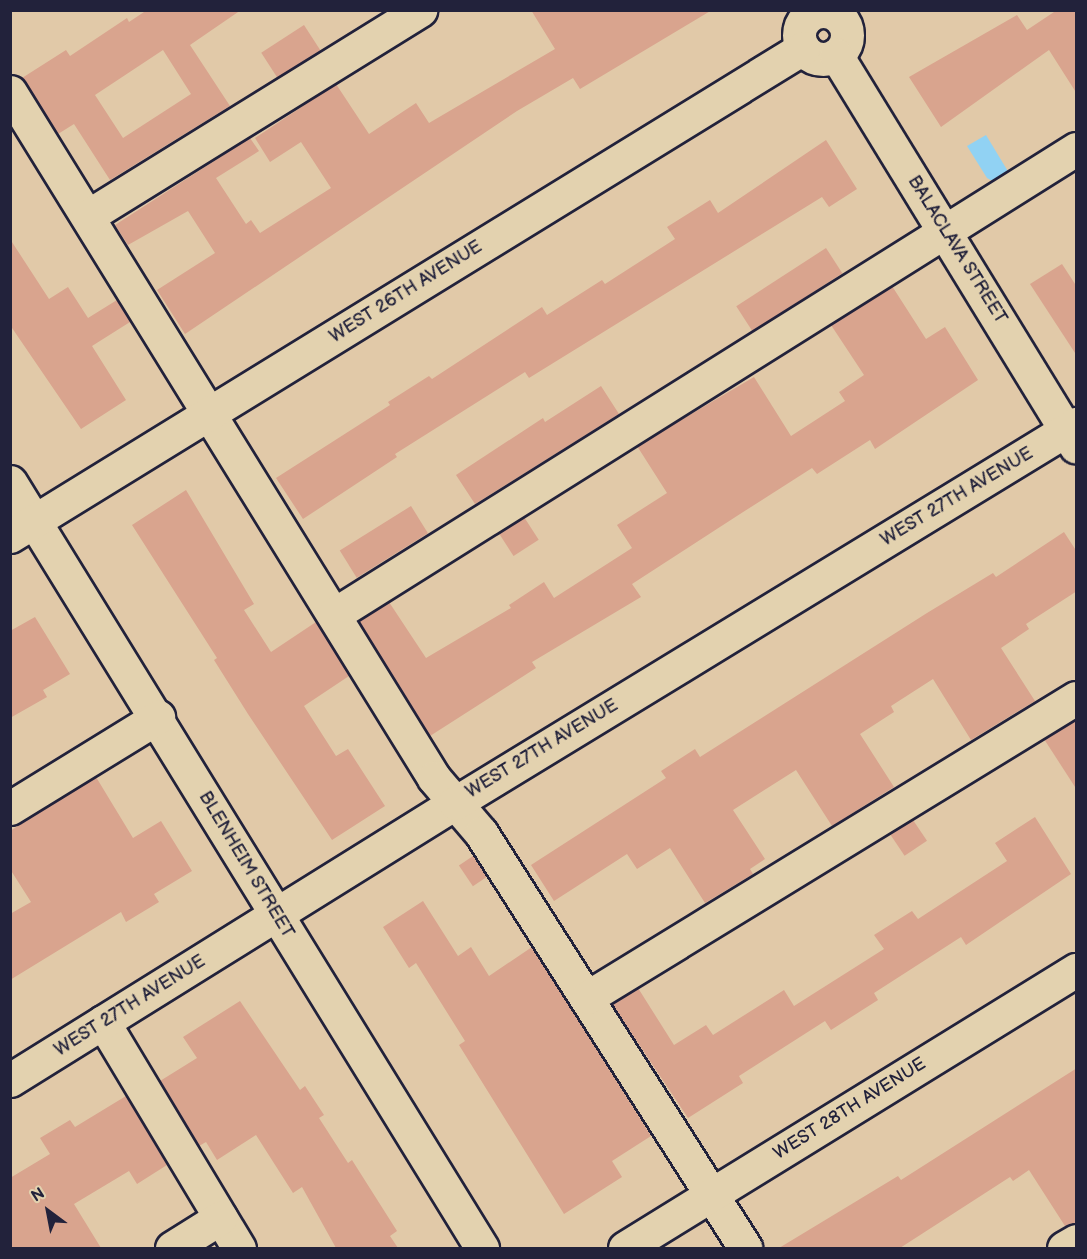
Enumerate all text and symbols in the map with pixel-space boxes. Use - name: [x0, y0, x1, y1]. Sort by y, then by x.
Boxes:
- street label: BALACLAVA STREET: [903, 172, 1011, 328]
- street label: WEST 26TH AVENUE: [326, 236, 486, 348]
- street label: WEST 27TH AVENUE: [877, 443, 1037, 551]
- street label: WEST 27TH AVENUE: [462, 695, 622, 803]
- street label: BLENHEIM STREET: [194, 788, 298, 942]
- street label: WEST 27TH AVENUE: [51, 951, 209, 1061]
- street label: WEST 28TH AVENUE: [770, 1053, 930, 1165]
- north arrow: [18, 1181, 78, 1241]
- text: N: [28, 1184, 48, 1207]

